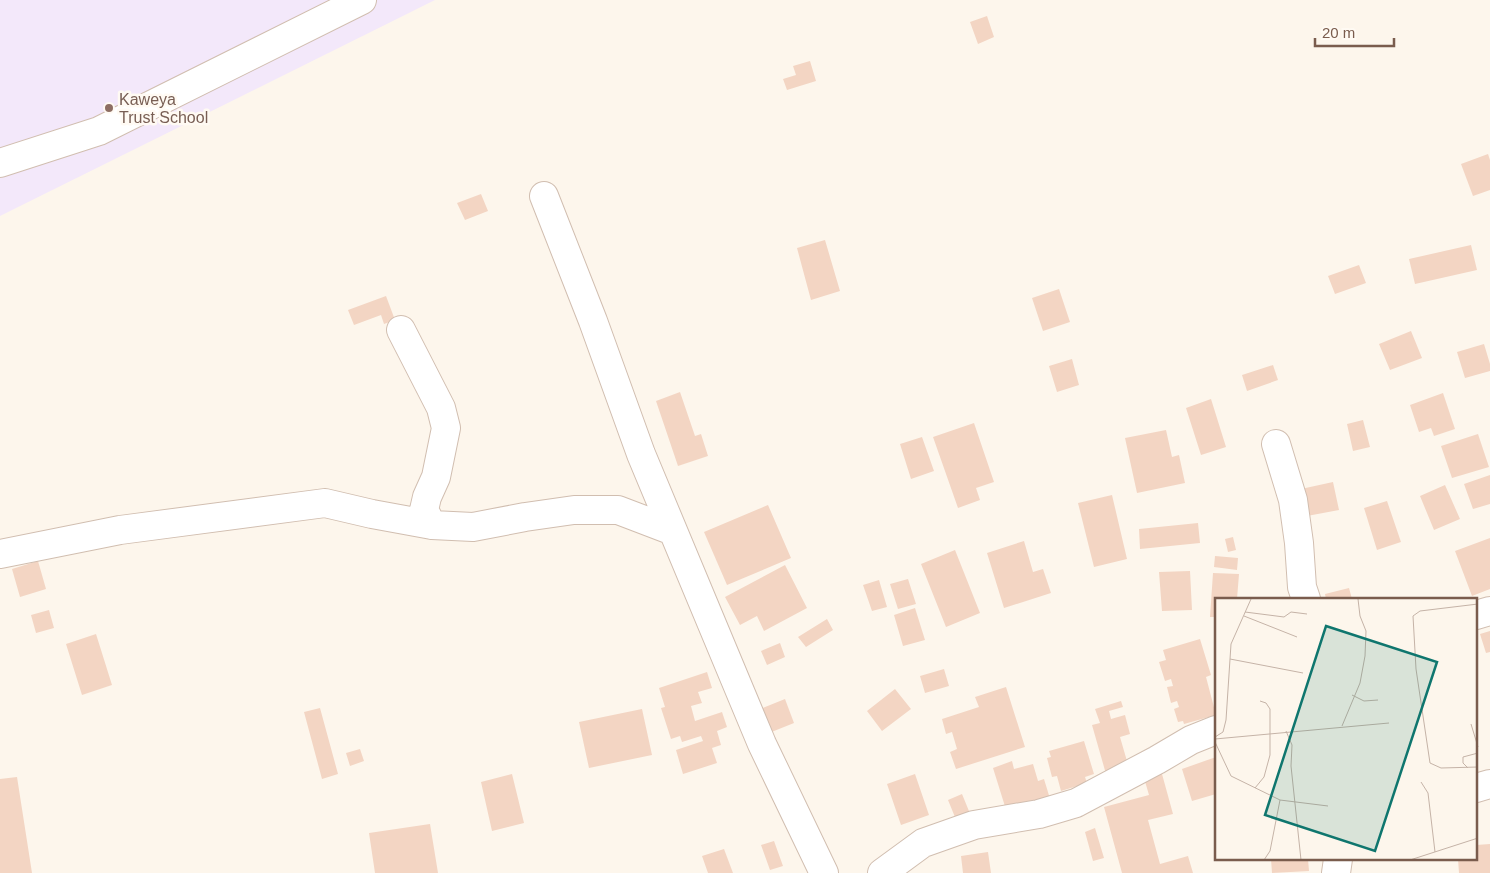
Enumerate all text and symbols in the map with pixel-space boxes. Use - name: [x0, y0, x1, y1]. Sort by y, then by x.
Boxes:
- scale bar: [1315, 15, 1394, 47]
- text: 20 m: [1322, 24, 1355, 41]
- place label: Kaweya Trust School: [119, 91, 208, 126]
- marker: Kaweya Trust School: [103, 102, 115, 114]
- inset map: [1215, 598, 1478, 860]

